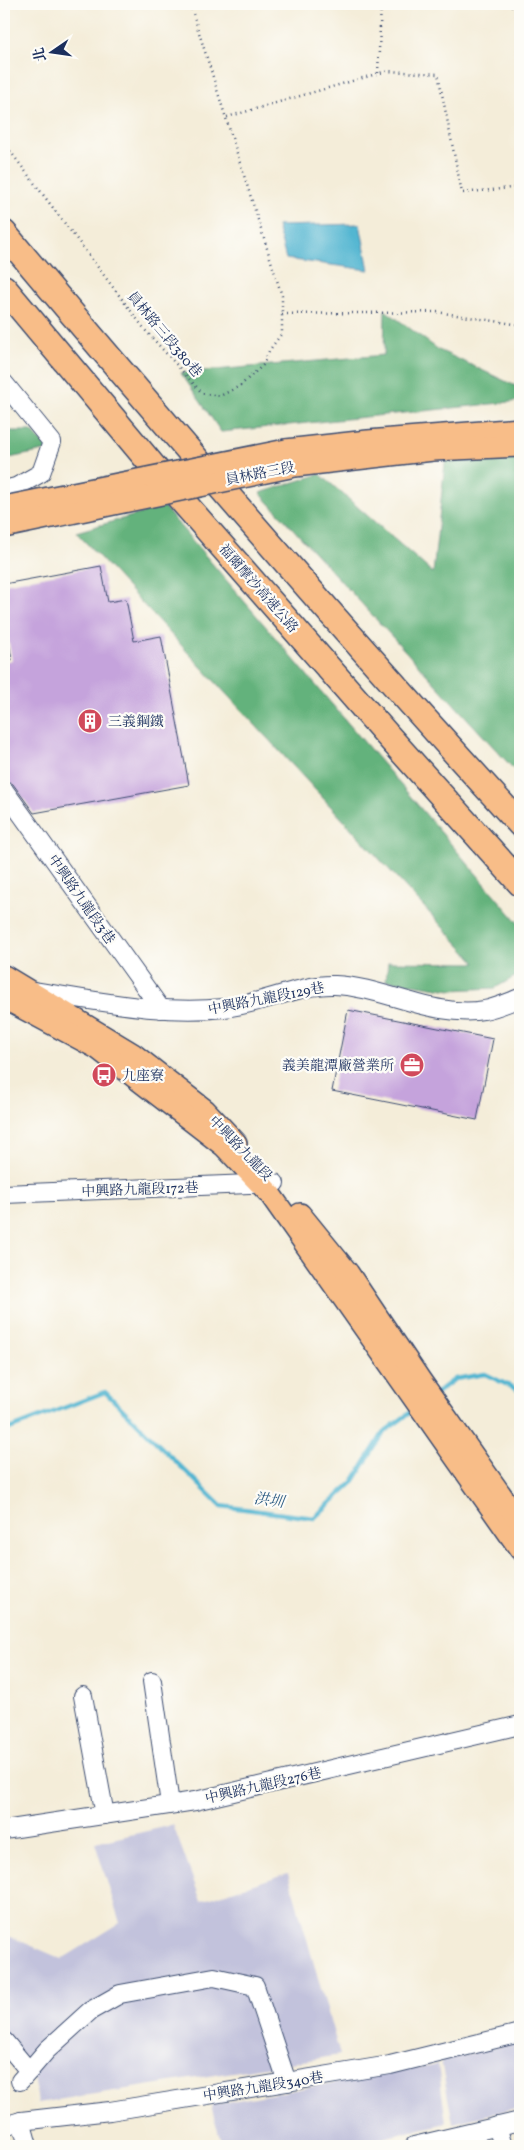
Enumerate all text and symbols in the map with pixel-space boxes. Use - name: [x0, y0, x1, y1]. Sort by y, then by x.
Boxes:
- north arrow: [28, 28, 78, 78]
- text: 北: [30, 46, 52, 64]
- street label: 員林路三段380巷: [122, 288, 205, 382]
- street label: 員林路三段: [224, 458, 296, 490]
- street label: 福爾摩沙高速公路: [214, 540, 302, 637]
- building icon: 三義鋼鐵: [77, 708, 103, 734]
- place label: 三義鋼鐵: [108, 713, 164, 732]
- street label: 中興路九龍段3巷: [43, 851, 119, 948]
- street label: 中興路九龍段129巷: [207, 979, 326, 1020]
- office icon: 義美龍潭廠營業所: [399, 1052, 425, 1078]
- place label: 義美龍潭廠營業所: [282, 1057, 394, 1076]
- bus stop icon: 九座寮: [91, 1062, 117, 1088]
- place label: 九座寮: [122, 1067, 164, 1086]
- street label: 中興路九龍段: [204, 1112, 276, 1186]
- street label: 中興路九龍段172巷: [81, 1179, 199, 1202]
- water label: 洪圳: [252, 1489, 288, 1514]
- street label: 中興路九龍段276巷: [203, 1764, 323, 1809]
- street label: 中興路九龍段340巷: [202, 2069, 325, 2106]

